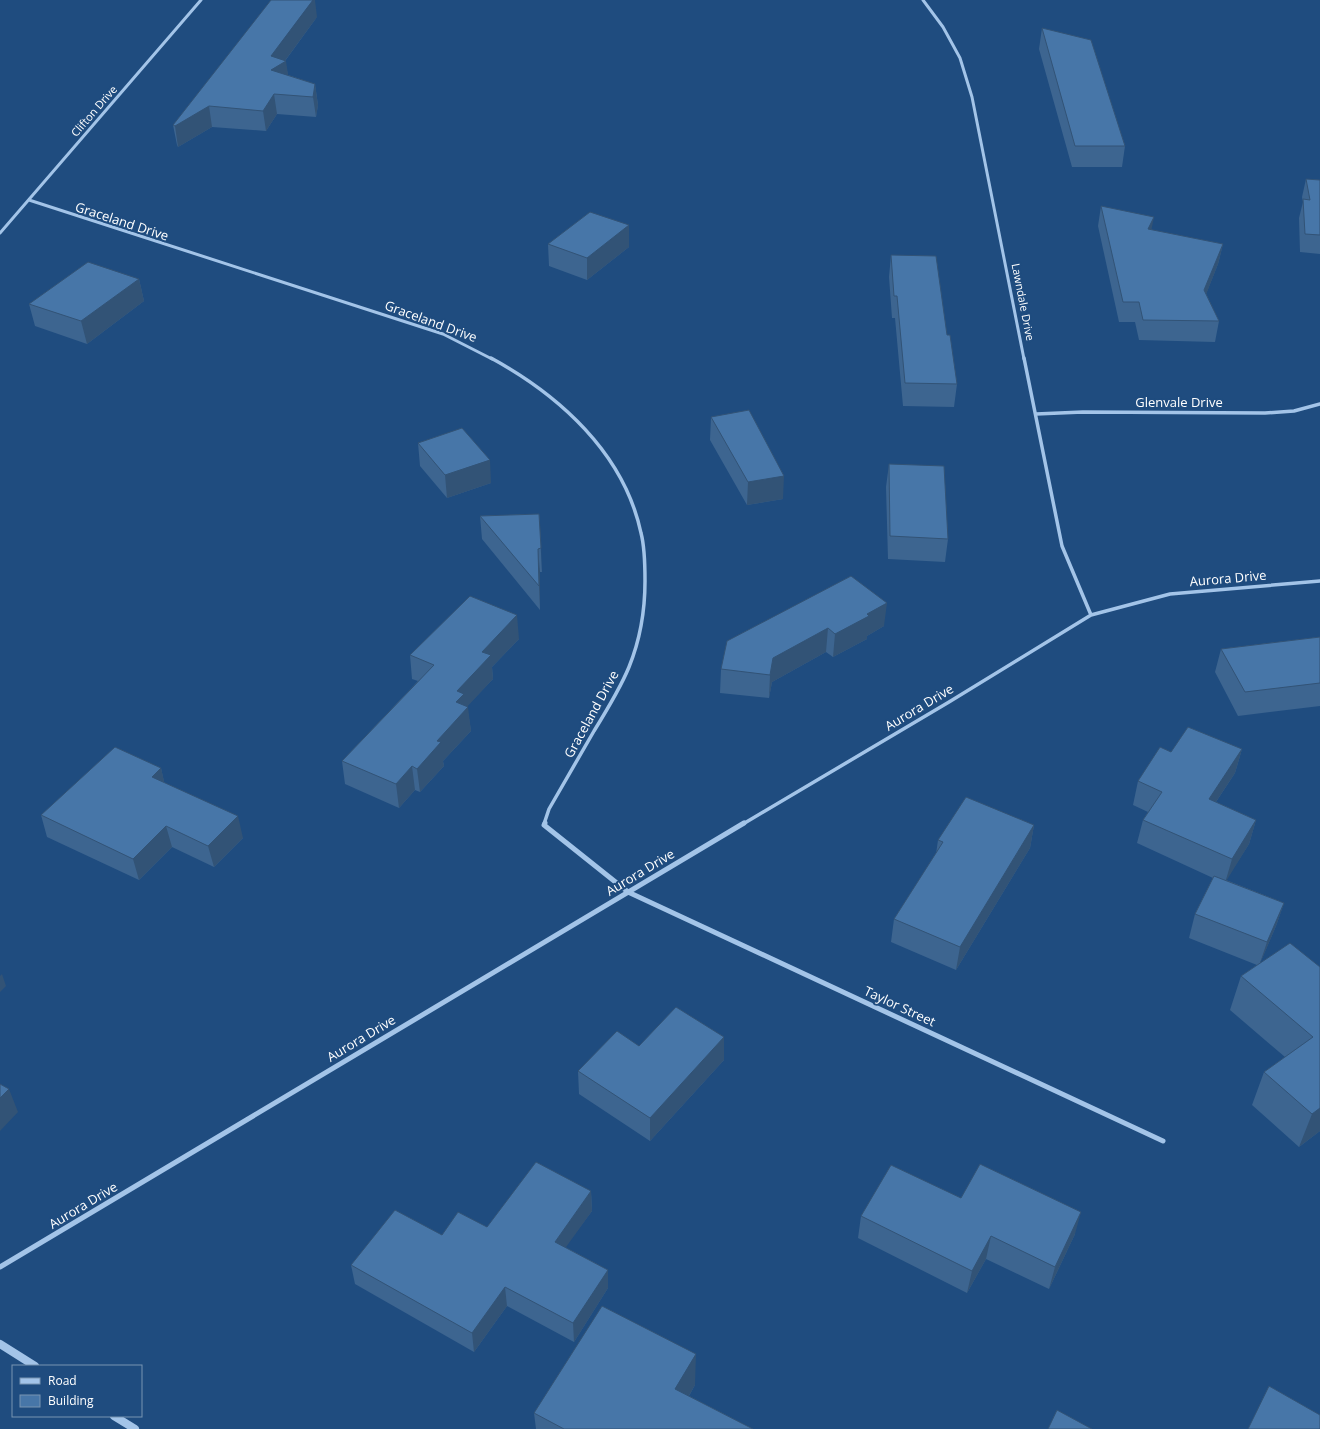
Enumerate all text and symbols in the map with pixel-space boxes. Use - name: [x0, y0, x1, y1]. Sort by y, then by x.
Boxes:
- street label: Clifton Drive: [67, 82, 120, 139]
- street label: Graceland Drive: [73, 197, 171, 245]
- street label: Lawndale Drive: [1009, 262, 1038, 342]
- street label: Graceland Drive: [382, 296, 480, 346]
- street label: Glenvale Drive: [1135, 393, 1223, 411]
- street label: Aurora Drive: [1189, 566, 1267, 590]
- street label: Graceland Drive: [560, 667, 622, 761]
- street label: Aurora Drive: [881, 679, 957, 735]
- street label: Aurora Drive: [602, 844, 678, 900]
- street label: Taylor Street: [861, 982, 939, 1031]
- street label: Aurora Drive: [323, 1010, 399, 1066]
- street label: Aurora Drive: [45, 1177, 121, 1233]
- legend: [12, 1365, 142, 1417]
- text: Road: [48, 1372, 77, 1389]
- text: Building: [48, 1392, 94, 1409]

